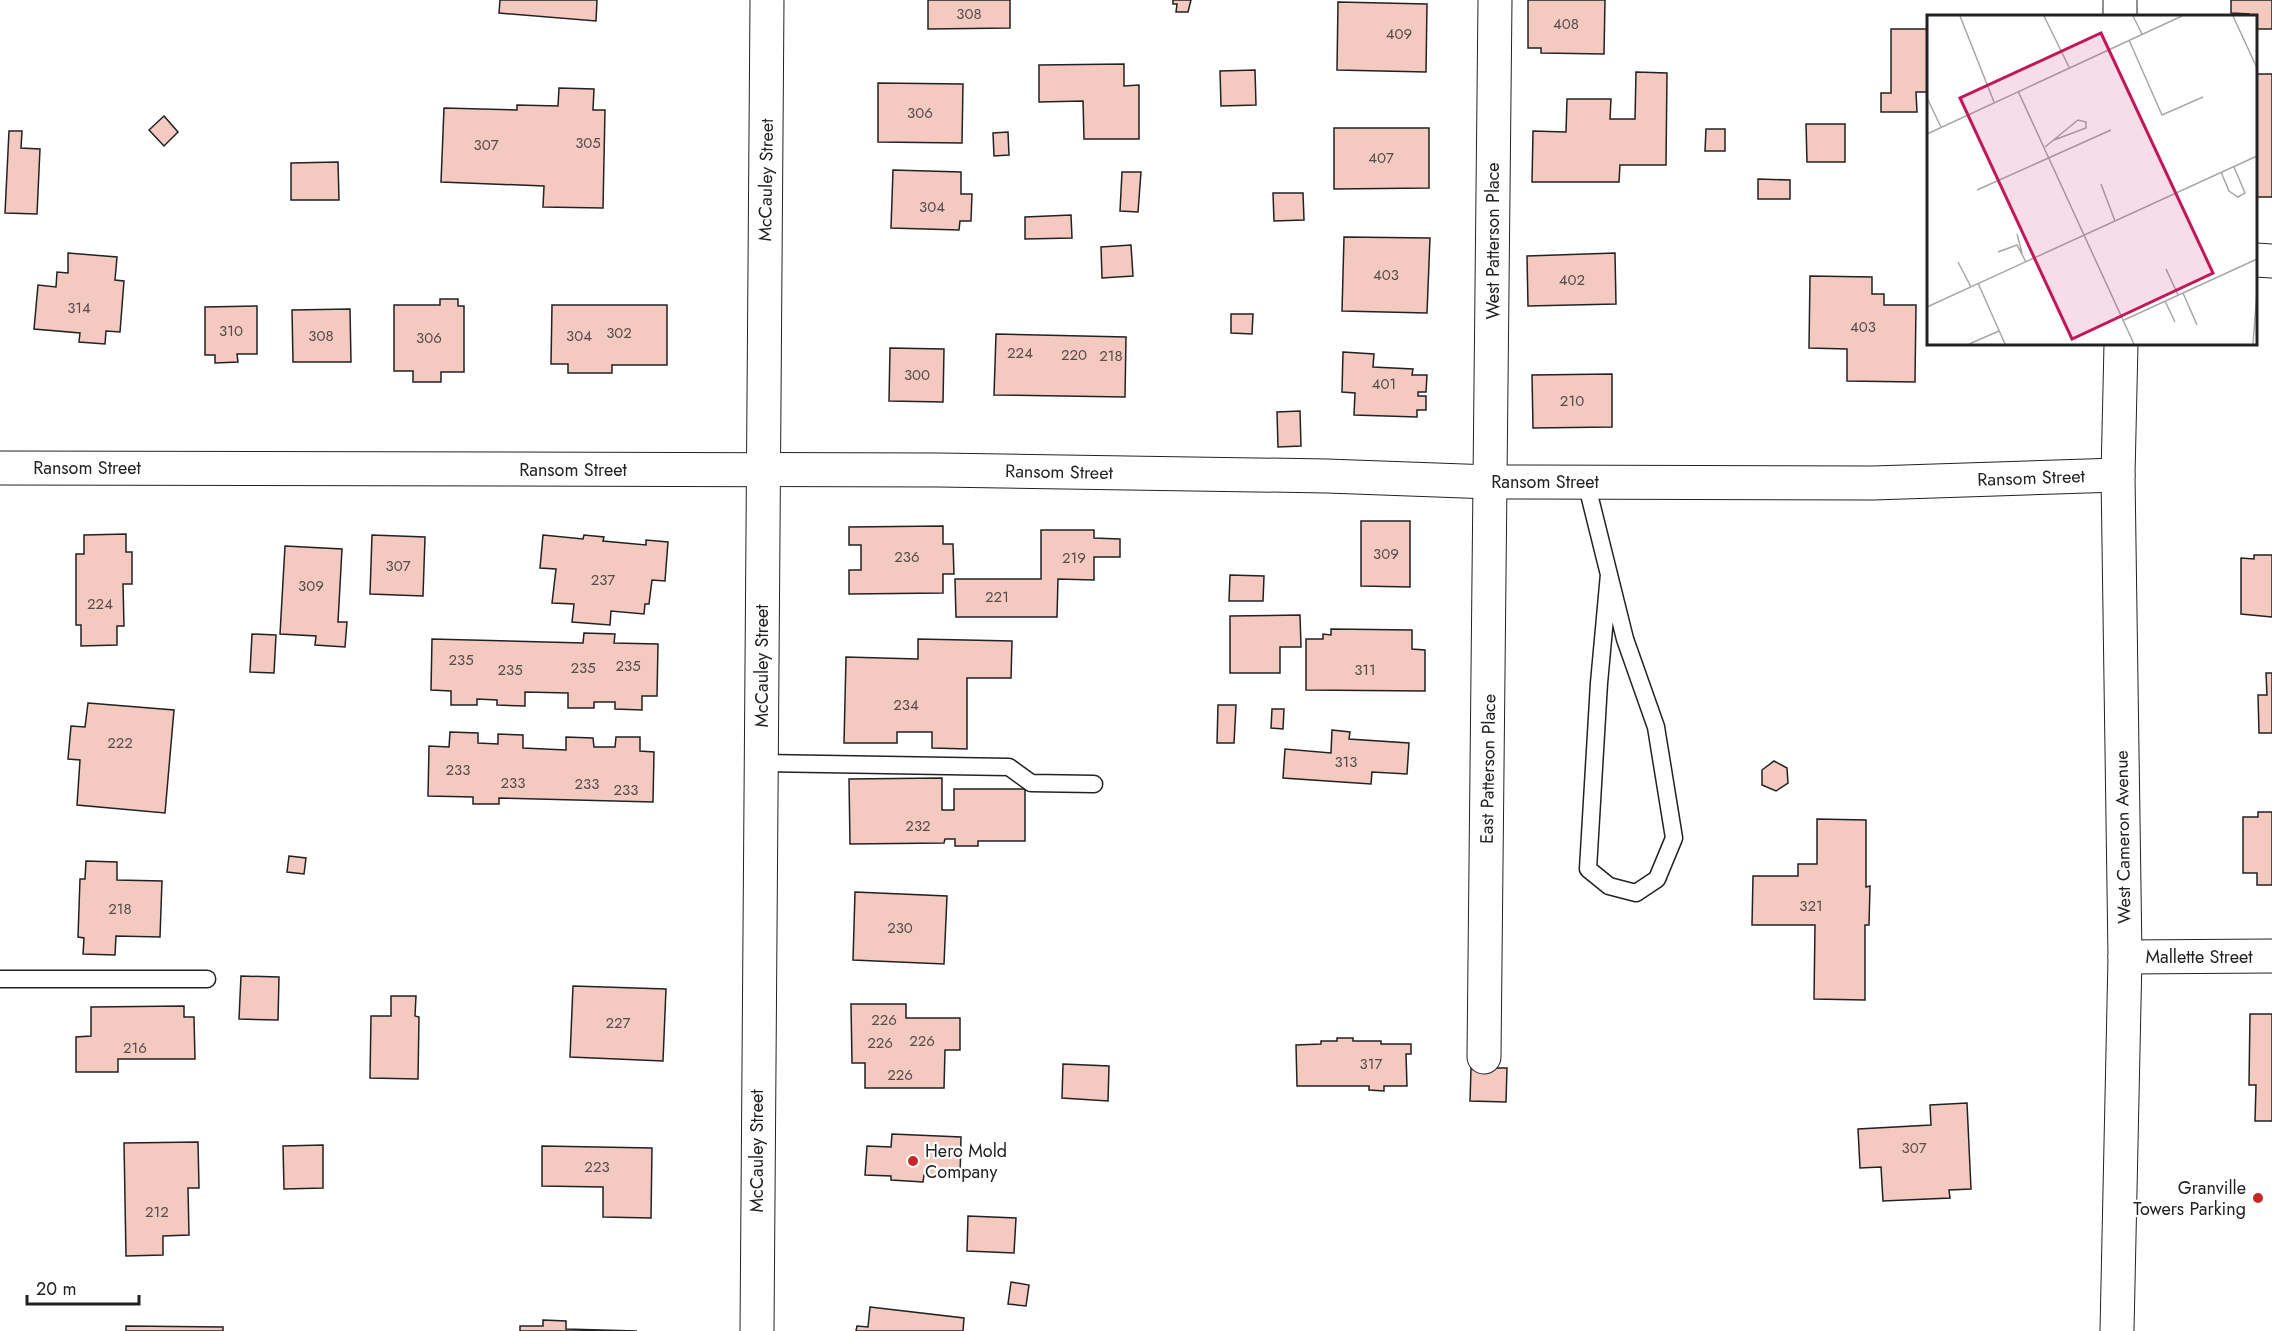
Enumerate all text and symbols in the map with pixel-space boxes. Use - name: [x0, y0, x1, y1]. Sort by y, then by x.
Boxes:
- house number: 308: [956, 3, 982, 25]
- house number: 408: [1553, 13, 1579, 35]
- inset map: [1927, 15, 2257, 345]
- house number: 409: [1386, 23, 1412, 45]
- house number: 306: [907, 102, 933, 124]
- street label: McCauley Street: [752, 118, 780, 242]
- house number: 305: [575, 132, 601, 154]
- house number: 307: [473, 134, 499, 156]
- house number: 407: [1368, 147, 1394, 169]
- street label: West Patterson Place: [1480, 162, 1506, 320]
- house number: 304: [919, 196, 945, 218]
- house number: 403: [1373, 264, 1399, 286]
- house number: 402: [1559, 269, 1585, 291]
- house number: 314: [67, 297, 91, 319]
- house number: 403: [1850, 316, 1876, 338]
- house number: 310: [219, 320, 243, 342]
- house number: 302: [606, 322, 632, 344]
- house number: 308: [308, 325, 334, 347]
- house number: 304: [566, 325, 592, 347]
- house number: 306: [416, 327, 442, 349]
- house number: 224: [1007, 342, 1033, 364]
- house number: 220: [1061, 344, 1087, 366]
- house number: 218: [1099, 345, 1123, 367]
- house number: 300: [904, 364, 930, 386]
- house number: 401: [1372, 373, 1396, 395]
- house number: 210: [1560, 390, 1584, 412]
- street label: Ransom Street: [33, 455, 142, 481]
- street label: Ransom Street: [519, 457, 628, 483]
- street label: Ransom Street: [1005, 458, 1114, 486]
- street label: Ransom Street: [1977, 463, 2086, 493]
- street label: Ransom Street: [1491, 469, 1600, 495]
- house number: 309: [1373, 543, 1399, 565]
- house number: 236: [894, 546, 920, 568]
- house number: 219: [1062, 547, 1086, 569]
- house number: 307: [385, 555, 411, 577]
- house number: 237: [591, 569, 615, 591]
- house number: 309: [298, 575, 324, 597]
- house number: 221: [985, 586, 1009, 608]
- house number: 224: [87, 593, 113, 615]
- street label: McCauley Street: [749, 604, 775, 728]
- house number: 235: [448, 649, 474, 671]
- house number: 235: [615, 655, 641, 677]
- house number: 235: [570, 657, 596, 679]
- house number: 235: [497, 659, 523, 681]
- house number: 311: [1354, 659, 1376, 681]
- house number: 234: [893, 694, 919, 716]
- street label: East Patterson Place: [1474, 694, 1502, 844]
- house number: 222: [107, 732, 133, 754]
- street label: West Cameron Avenue: [2108, 750, 2138, 924]
- house number: 313: [1334, 751, 1358, 773]
- house number: 233: [446, 759, 470, 781]
- house number: 233: [501, 772, 525, 794]
- house number: 233: [575, 773, 599, 795]
- house number: 233: [614, 779, 638, 801]
- house number: 232: [905, 815, 931, 837]
- house number: 321: [1799, 895, 1823, 917]
- house number: 218: [108, 898, 132, 920]
- house number: 230: [887, 917, 913, 939]
- street label: Mallette Street: [2145, 944, 2253, 970]
- house number: 226: [871, 1009, 897, 1031]
- house number: 227: [606, 1012, 631, 1034]
- house number: 226: [909, 1030, 935, 1052]
- house number: 226: [867, 1032, 893, 1054]
- house number: 216: [123, 1037, 147, 1059]
- house number: 317: [1360, 1053, 1383, 1075]
- house number: 226: [887, 1064, 913, 1086]
- street label: McCauley Street: [744, 1089, 770, 1213]
- house number: 307: [1901, 1137, 1927, 1159]
- place label: Hero Mold Company: [925, 1138, 1007, 1185]
- marker: Hero Mold Company: [906, 1154, 920, 1168]
- house number: 223: [584, 1156, 610, 1178]
- place label: Granville Towers Parking: [2133, 1175, 2246, 1222]
- marker: Granville Towers Parking: [2251, 1191, 2265, 1205]
- house number: 212: [145, 1201, 169, 1223]
- scale bar: [27, 1268, 140, 1306]
- text: 20 m: [36, 1276, 76, 1302]

